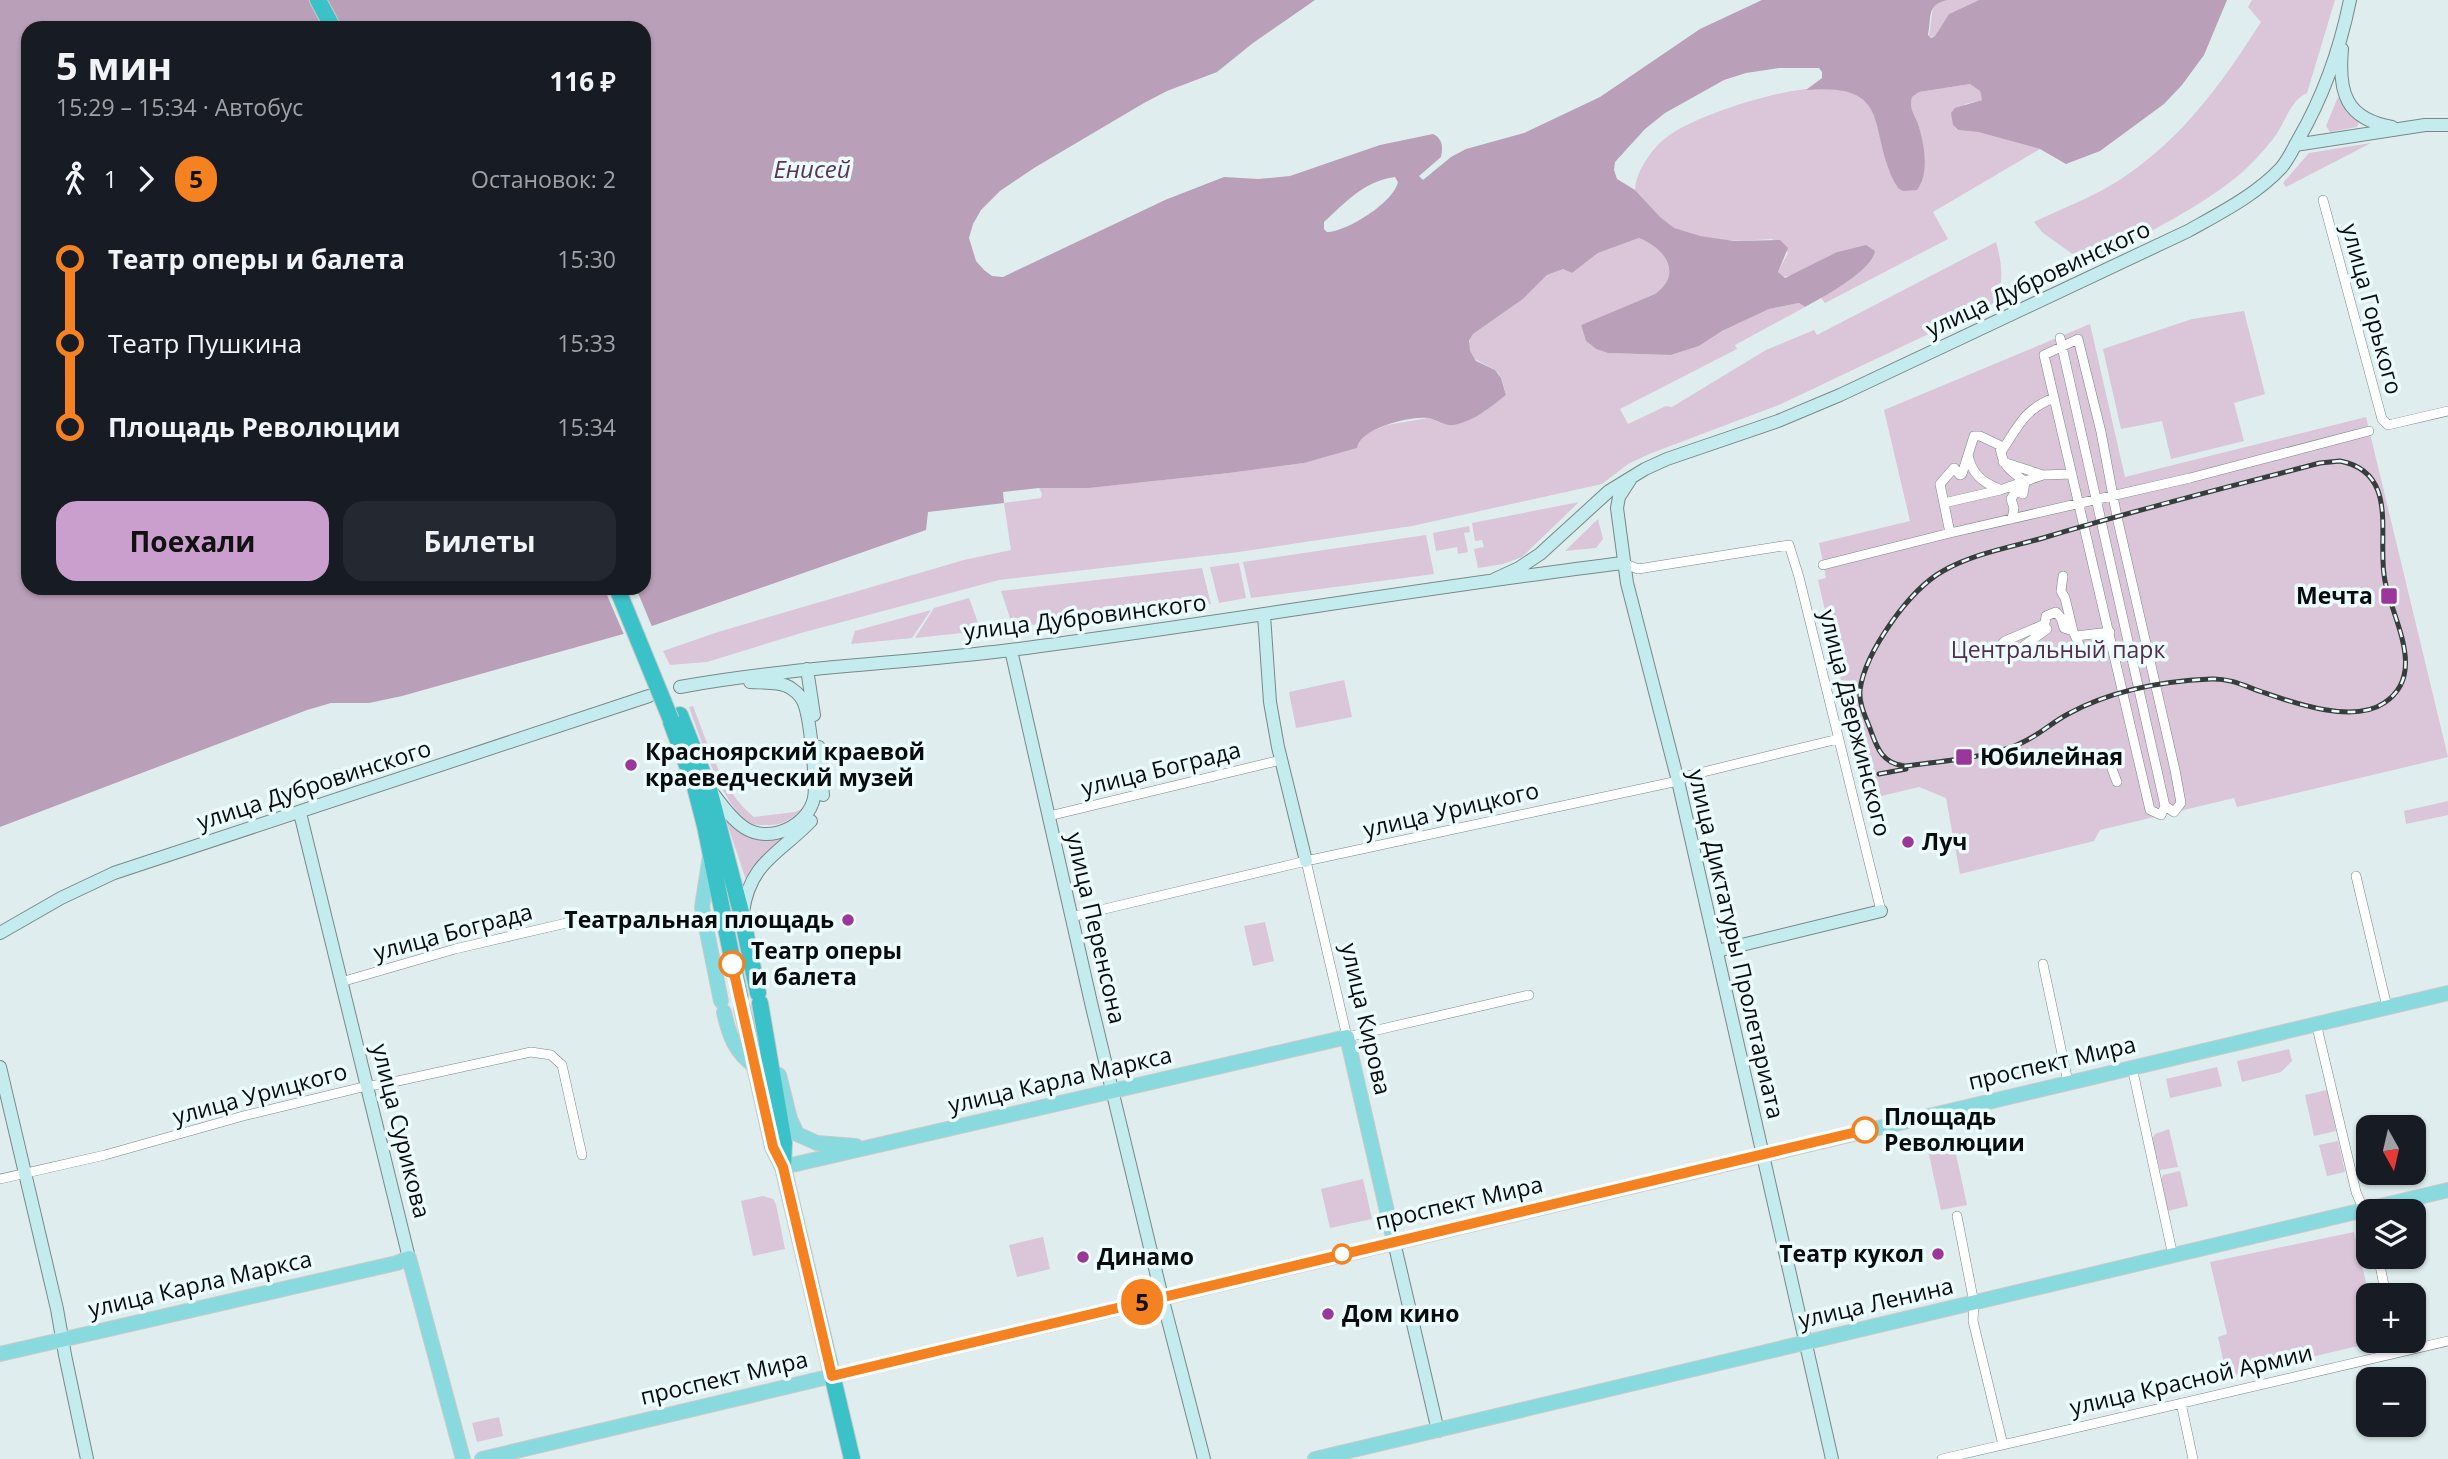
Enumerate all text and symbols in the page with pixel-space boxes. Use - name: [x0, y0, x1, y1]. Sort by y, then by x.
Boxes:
- text: 5 мин: [56, 39, 172, 91]
- text: 116 ₽: [550, 63, 616, 99]
- text: 15:29 – 15:34 · Автобус: [56, 91, 303, 123]
- water label: Енисей: [773, 152, 851, 185]
- icon: walk: [56, 160, 94, 198]
- icon: forward: [127, 160, 165, 198]
- text: 5: [189, 162, 203, 195]
- text: 1: [104, 163, 117, 195]
- text: Остановок: 2: [471, 163, 616, 195]
- street label: улица Дубровинского: [1920, 212, 2155, 344]
- street label: улица Горького: [2335, 220, 2411, 398]
- text: Театр оперы и балета: [108, 241, 405, 277]
- text: 15:30: [557, 243, 616, 275]
- text: Театр Пушкина: [108, 325, 302, 361]
- text: 15:33: [557, 327, 616, 359]
- text: Площадь Революции: [108, 409, 401, 445]
- text: 15:34: [557, 411, 616, 443]
- button: Поехали: [56, 501, 329, 581]
- button: Билеты: [343, 501, 616, 581]
- place label: Мечта: [2296, 579, 2373, 611]
- street label: улица Дубровинского: [962, 585, 1208, 647]
- marker: Мечта: [2379, 586, 2399, 606]
- street label: улица Дзержинского: [1812, 606, 1900, 840]
- park label: Центральный парк: [1951, 633, 2165, 665]
- street label: улица Дубровинского: [193, 731, 435, 837]
- street label: улица Бограда: [1078, 733, 1244, 803]
- place label: Красноярский краевой краеведческий музей: [645, 735, 925, 793]
- place label: Юбилейная: [1980, 740, 2123, 772]
- marker: Юбилейная: [1954, 747, 1974, 767]
- marker: Красноярский краевой краеведческий музей: [623, 757, 639, 773]
- street label: улица Диктатуры Пролетариата: [1681, 766, 1793, 1122]
- street label: улица Урицкого: [1360, 773, 1542, 845]
- place label: Луч: [1922, 825, 1967, 857]
- street label: улица Перенсона: [1059, 829, 1135, 1027]
- marker: Луч: [1900, 834, 1916, 850]
- street label: улица Бограда: [370, 894, 536, 968]
- place label: Театральная площадь: [564, 903, 834, 935]
- marker: Театральная площадь: [840, 912, 856, 928]
- place label: Театр оперы и балета: [751, 934, 902, 992]
- street label: улица Кирова: [1334, 940, 1400, 1098]
- marker: Театр оперы и балета: [719, 951, 745, 977]
- street label: проспект Мира: [1965, 1027, 2139, 1097]
- street label: улица Карла Маркса: [945, 1038, 1175, 1120]
- street label: улица Сурикова: [365, 1040, 439, 1221]
- street label: улица Урицкого: [169, 1054, 350, 1132]
- place label: Площадь Революции: [1884, 1100, 2025, 1158]
- north arrow: [2356, 1115, 2426, 1185]
- map controls: [2356, 1115, 2426, 1437]
- marker: Площадь Революции: [1852, 1117, 1878, 1143]
- street label: проспект Мира: [1372, 1167, 1546, 1237]
- button: layers: [2356, 1199, 2426, 1269]
- place label: Театр кукол: [1779, 1237, 1924, 1269]
- place label: Динамо: [1097, 1240, 1194, 1272]
- street label: улица Карла Маркса: [85, 1242, 315, 1324]
- unlabelled marker: [1332, 1244, 1352, 1264]
- marker: Театр кукол: [1930, 1246, 1946, 1262]
- marker: Динамо: [1075, 1249, 1091, 1265]
- street label: улица Ленина: [1795, 1269, 1956, 1335]
- line badge: 5: [1119, 1279, 1165, 1325]
- button: +: [2356, 1283, 2426, 1353]
- text: 5: [1135, 1285, 1149, 1318]
- place label: Дом кино: [1342, 1297, 1459, 1329]
- marker: Дом кино: [1320, 1306, 1336, 1322]
- street label: улица Красной Армии: [2066, 1336, 2315, 1423]
- street label: проспект Мира: [637, 1342, 811, 1412]
- button: −: [2356, 1367, 2426, 1437]

